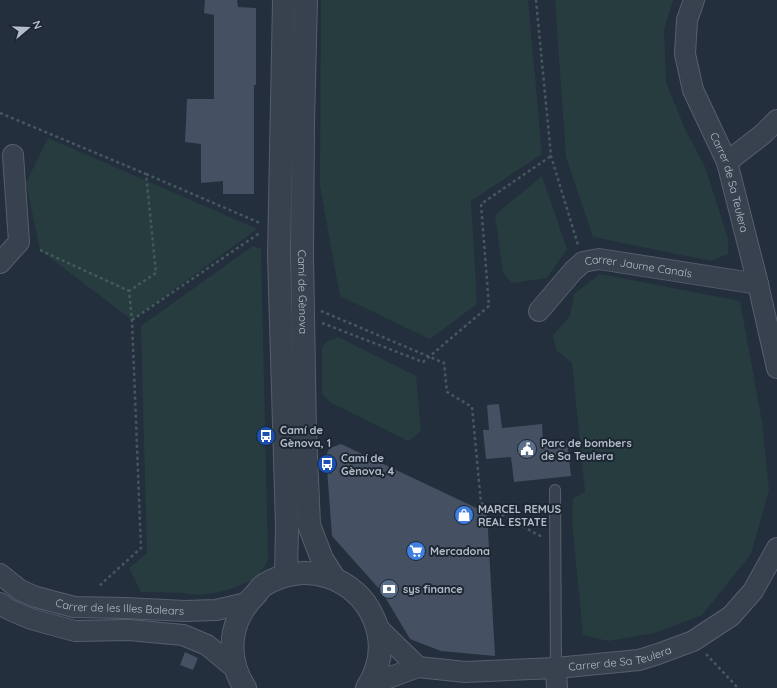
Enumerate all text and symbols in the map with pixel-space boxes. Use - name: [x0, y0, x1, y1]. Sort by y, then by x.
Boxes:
- north arrow: [8, 8, 48, 48]
- text: N: [30, 19, 45, 31]
- street label: Carrer de Sa Teulera: [707, 130, 752, 234]
- street label: Camí de Gènova: [295, 250, 310, 334]
- street label: Carrer Jaume Canals: [583, 252, 693, 281]
- place label: Camí de Gènova, 1: [280, 423, 331, 450]
- bus stop icon: Camí de Gènova, 1: [255, 425, 277, 447]
- place label: Parc de bombers de Sa Teulera: [541, 436, 632, 463]
- public building icon: Parc de bombers de Sa Teulera: [516, 438, 538, 460]
- place label: Camí de Gènova, 4: [341, 451, 395, 478]
- bus stop icon: Camí de Gènova, 4: [316, 453, 338, 475]
- place label: MARCEL REMUS REAL ESTATE: [478, 502, 561, 529]
- shop icon: MARCEL REMUS REAL ESTATE: [453, 504, 475, 526]
- supermarket icon: Mercadona: [405, 540, 427, 562]
- place label: Mercadona: [430, 544, 490, 558]
- bank icon: sys finance: [378, 578, 400, 600]
- place label: sys finance: [403, 582, 463, 596]
- street label: Carrer de les Illes Balears: [54, 595, 184, 618]
- street label: Carrer de Sa Teulera: [568, 643, 673, 674]

